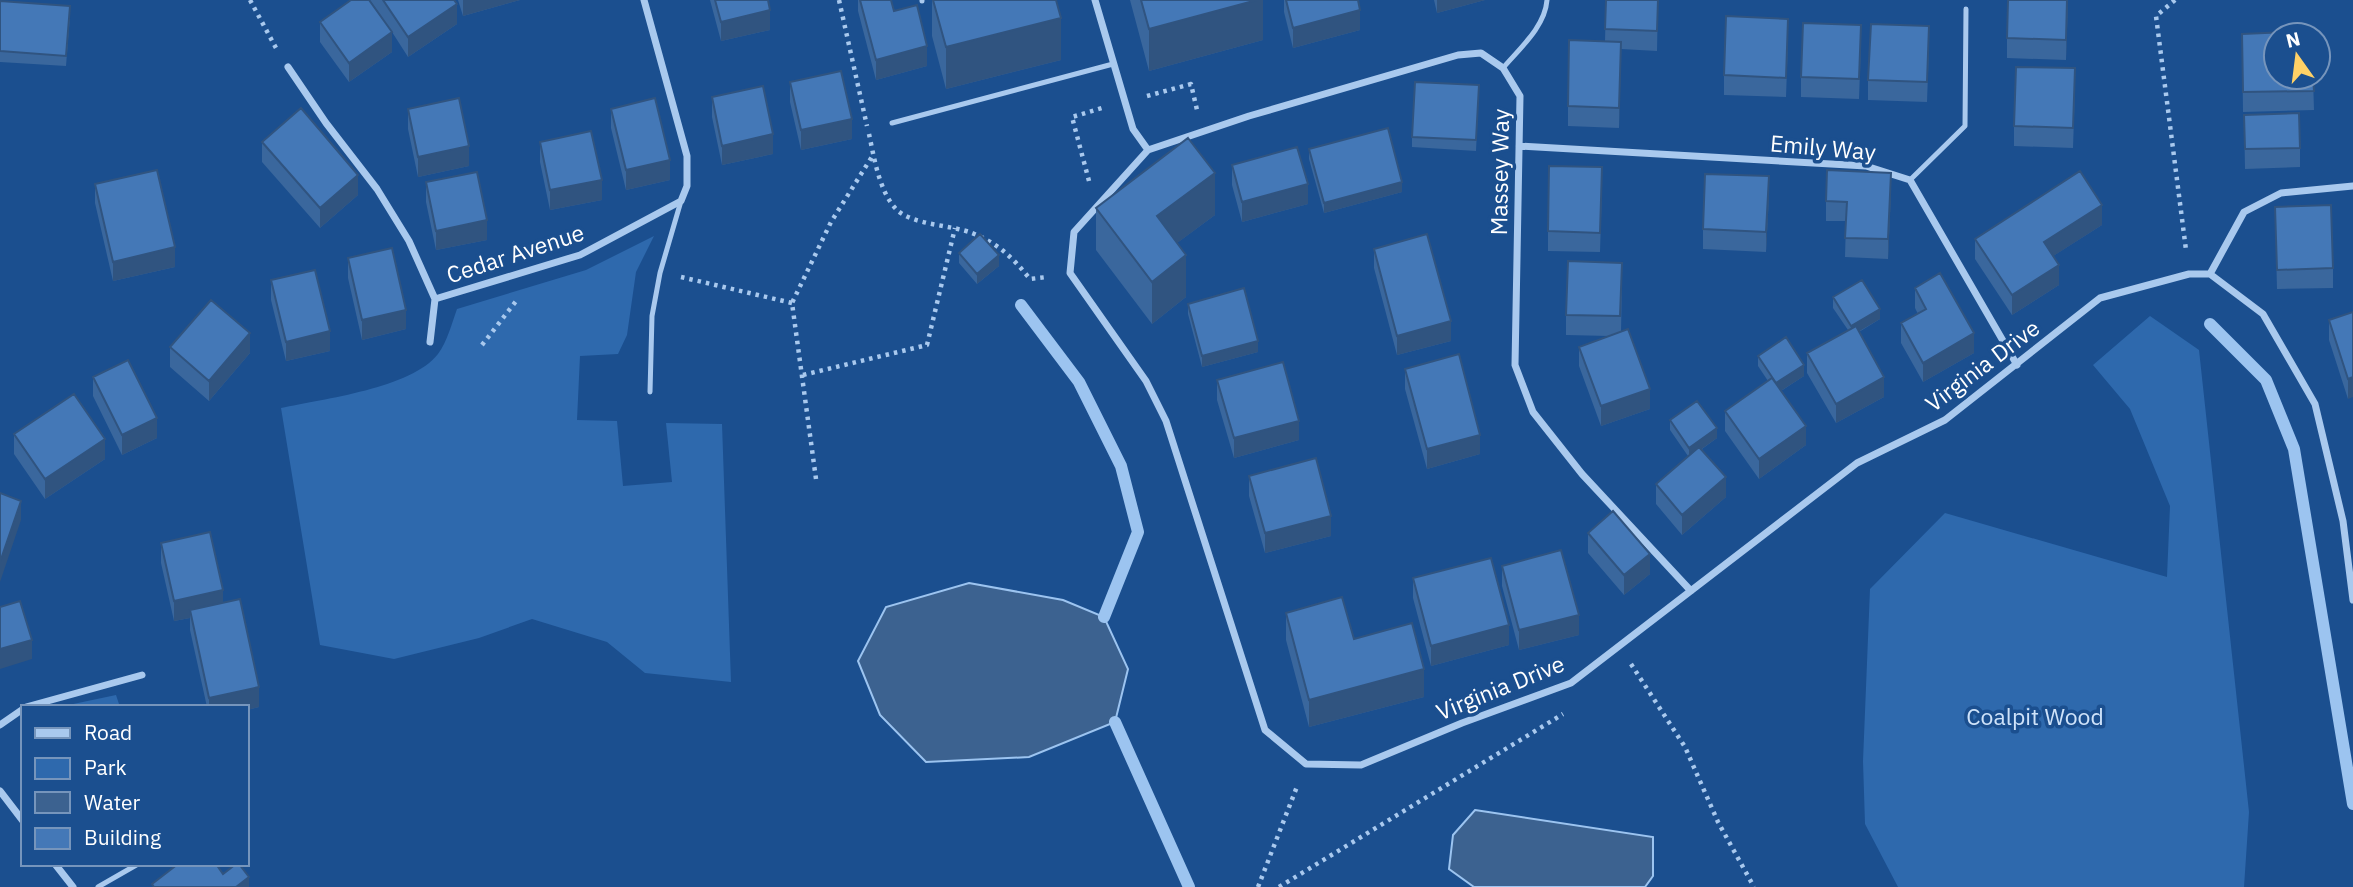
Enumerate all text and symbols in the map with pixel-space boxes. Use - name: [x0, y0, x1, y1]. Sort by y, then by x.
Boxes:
- north arrow: [2262, 21, 2332, 91]
- text: N: [2283, 26, 2302, 53]
- street label: Massey Way: [1483, 108, 1515, 236]
- street label: Emily Way: [1769, 127, 1878, 167]
- street label: Cedar Avenue: [442, 217, 588, 289]
- street label: Virginia Drive: [1919, 312, 2045, 418]
- street label: Virginia Drive: [1432, 648, 1568, 726]
- park label: Coalpit Wood: [1966, 701, 2104, 731]
- legend: [21, 705, 248, 866]
- text: Road: [84, 718, 132, 746]
- text: Park: [84, 753, 127, 781]
- text: Water: [84, 788, 141, 816]
- text: Building: [84, 823, 161, 851]

